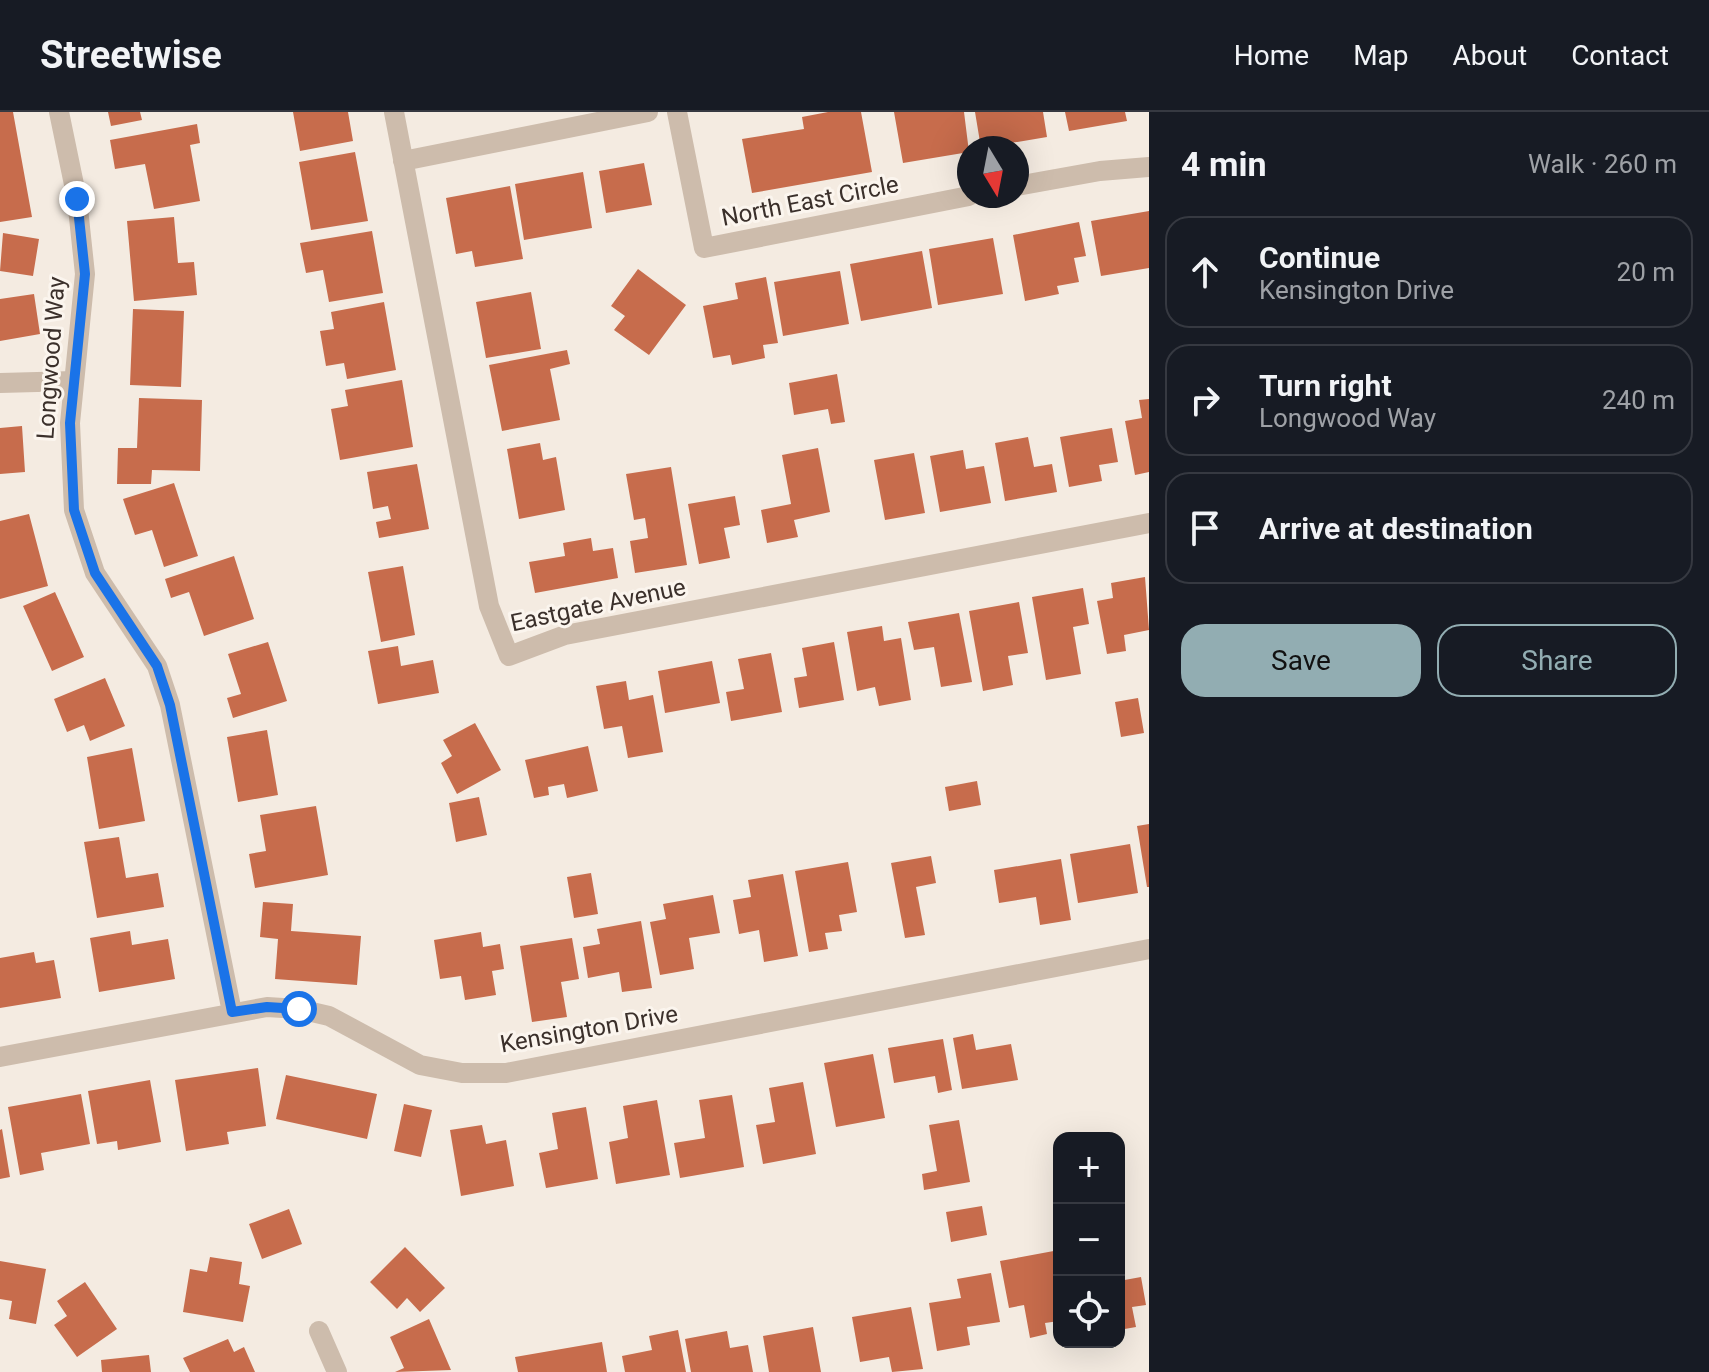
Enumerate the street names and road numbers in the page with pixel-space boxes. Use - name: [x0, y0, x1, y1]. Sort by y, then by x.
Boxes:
- street label: North East Circle: [719, 170, 901, 232]
- street label: Longwood Way: [31, 275, 71, 440]
- street label: Eastgate Avenue: [508, 573, 688, 637]
- street label: Kensington Drive: [498, 1000, 680, 1058]

